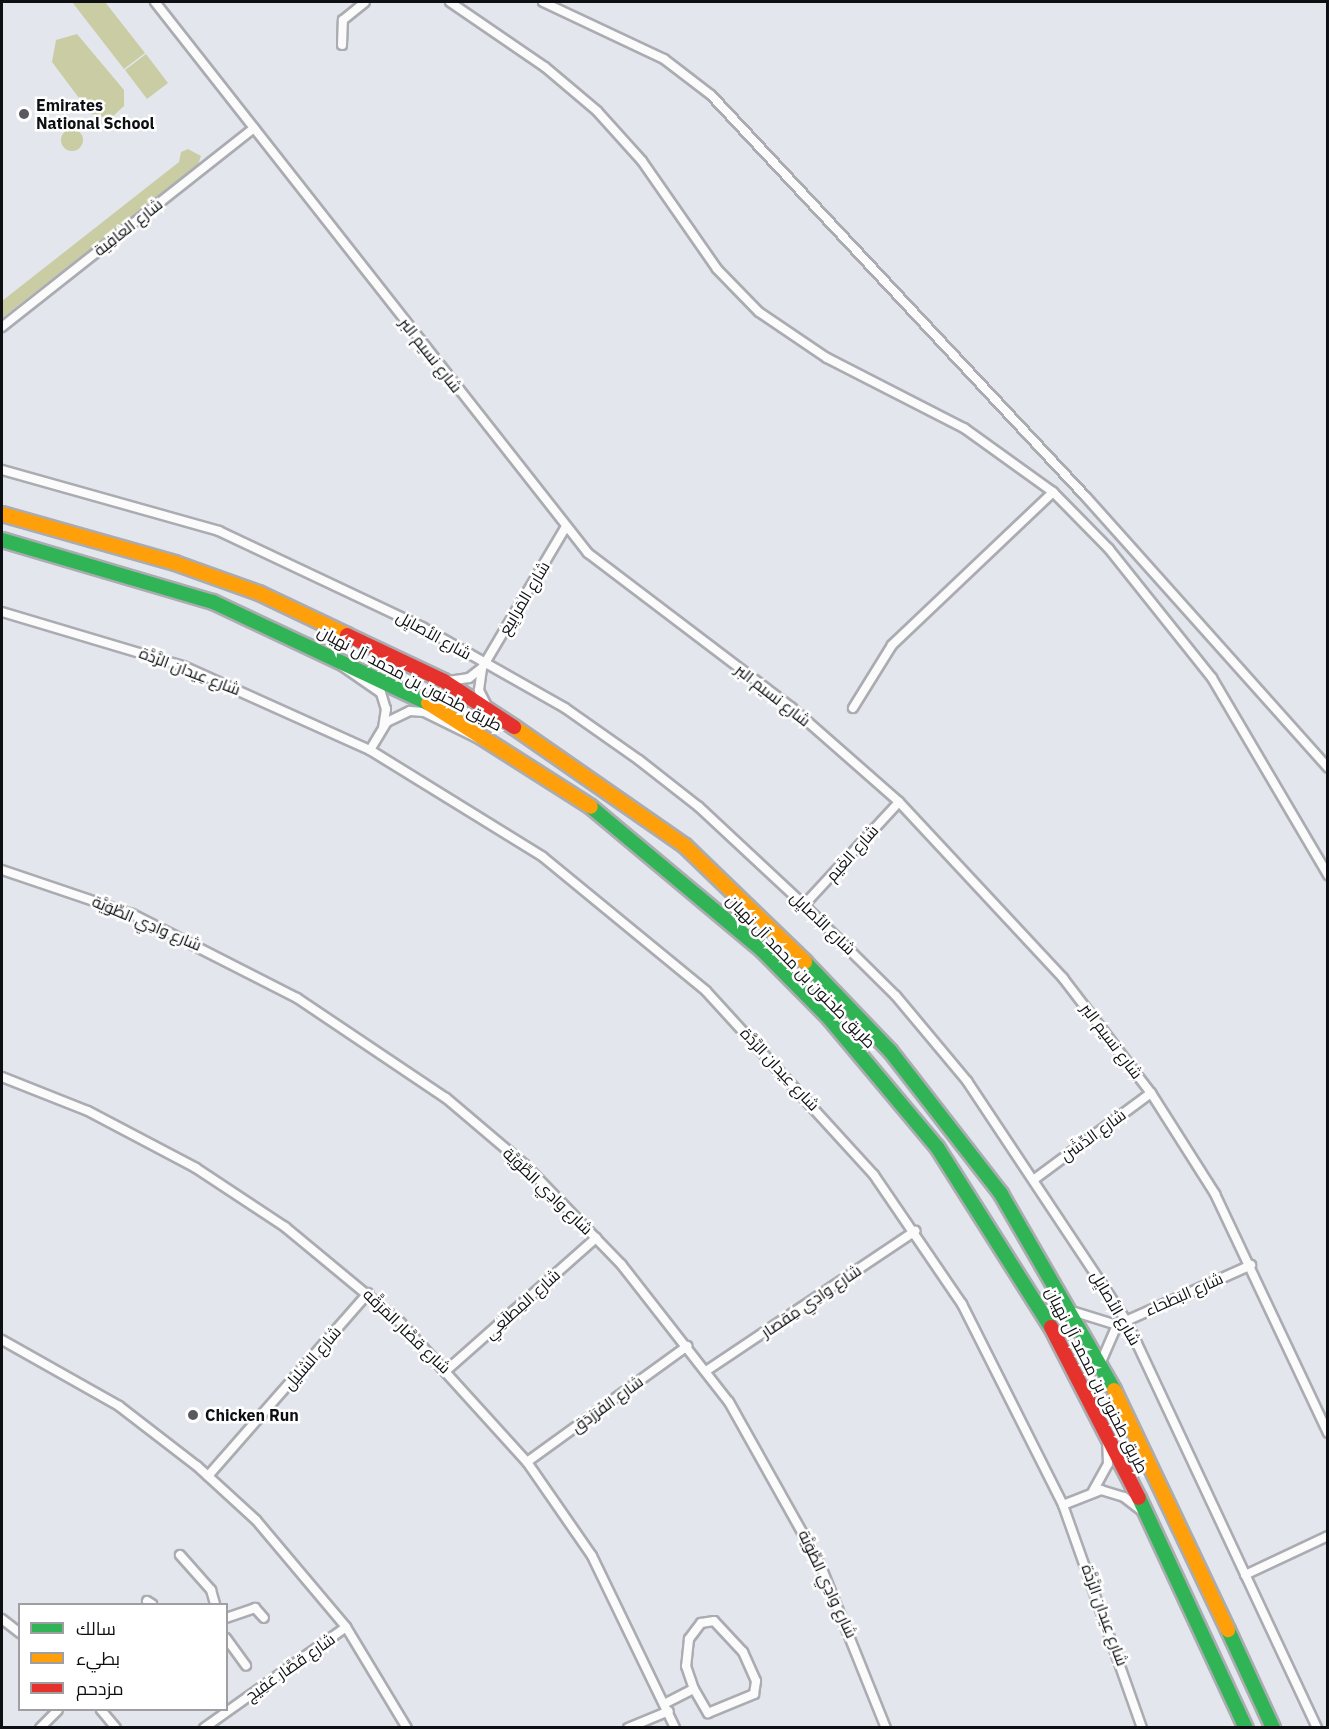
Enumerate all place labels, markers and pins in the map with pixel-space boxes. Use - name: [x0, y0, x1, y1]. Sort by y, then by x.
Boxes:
- place label: Emirates National School: [36, 95, 154, 133]
- marker: Emirates National School: [17, 107, 31, 121]
- place label: Chicken Run: [205, 1405, 299, 1425]
- marker: Chicken Run: [186, 1408, 200, 1422]

